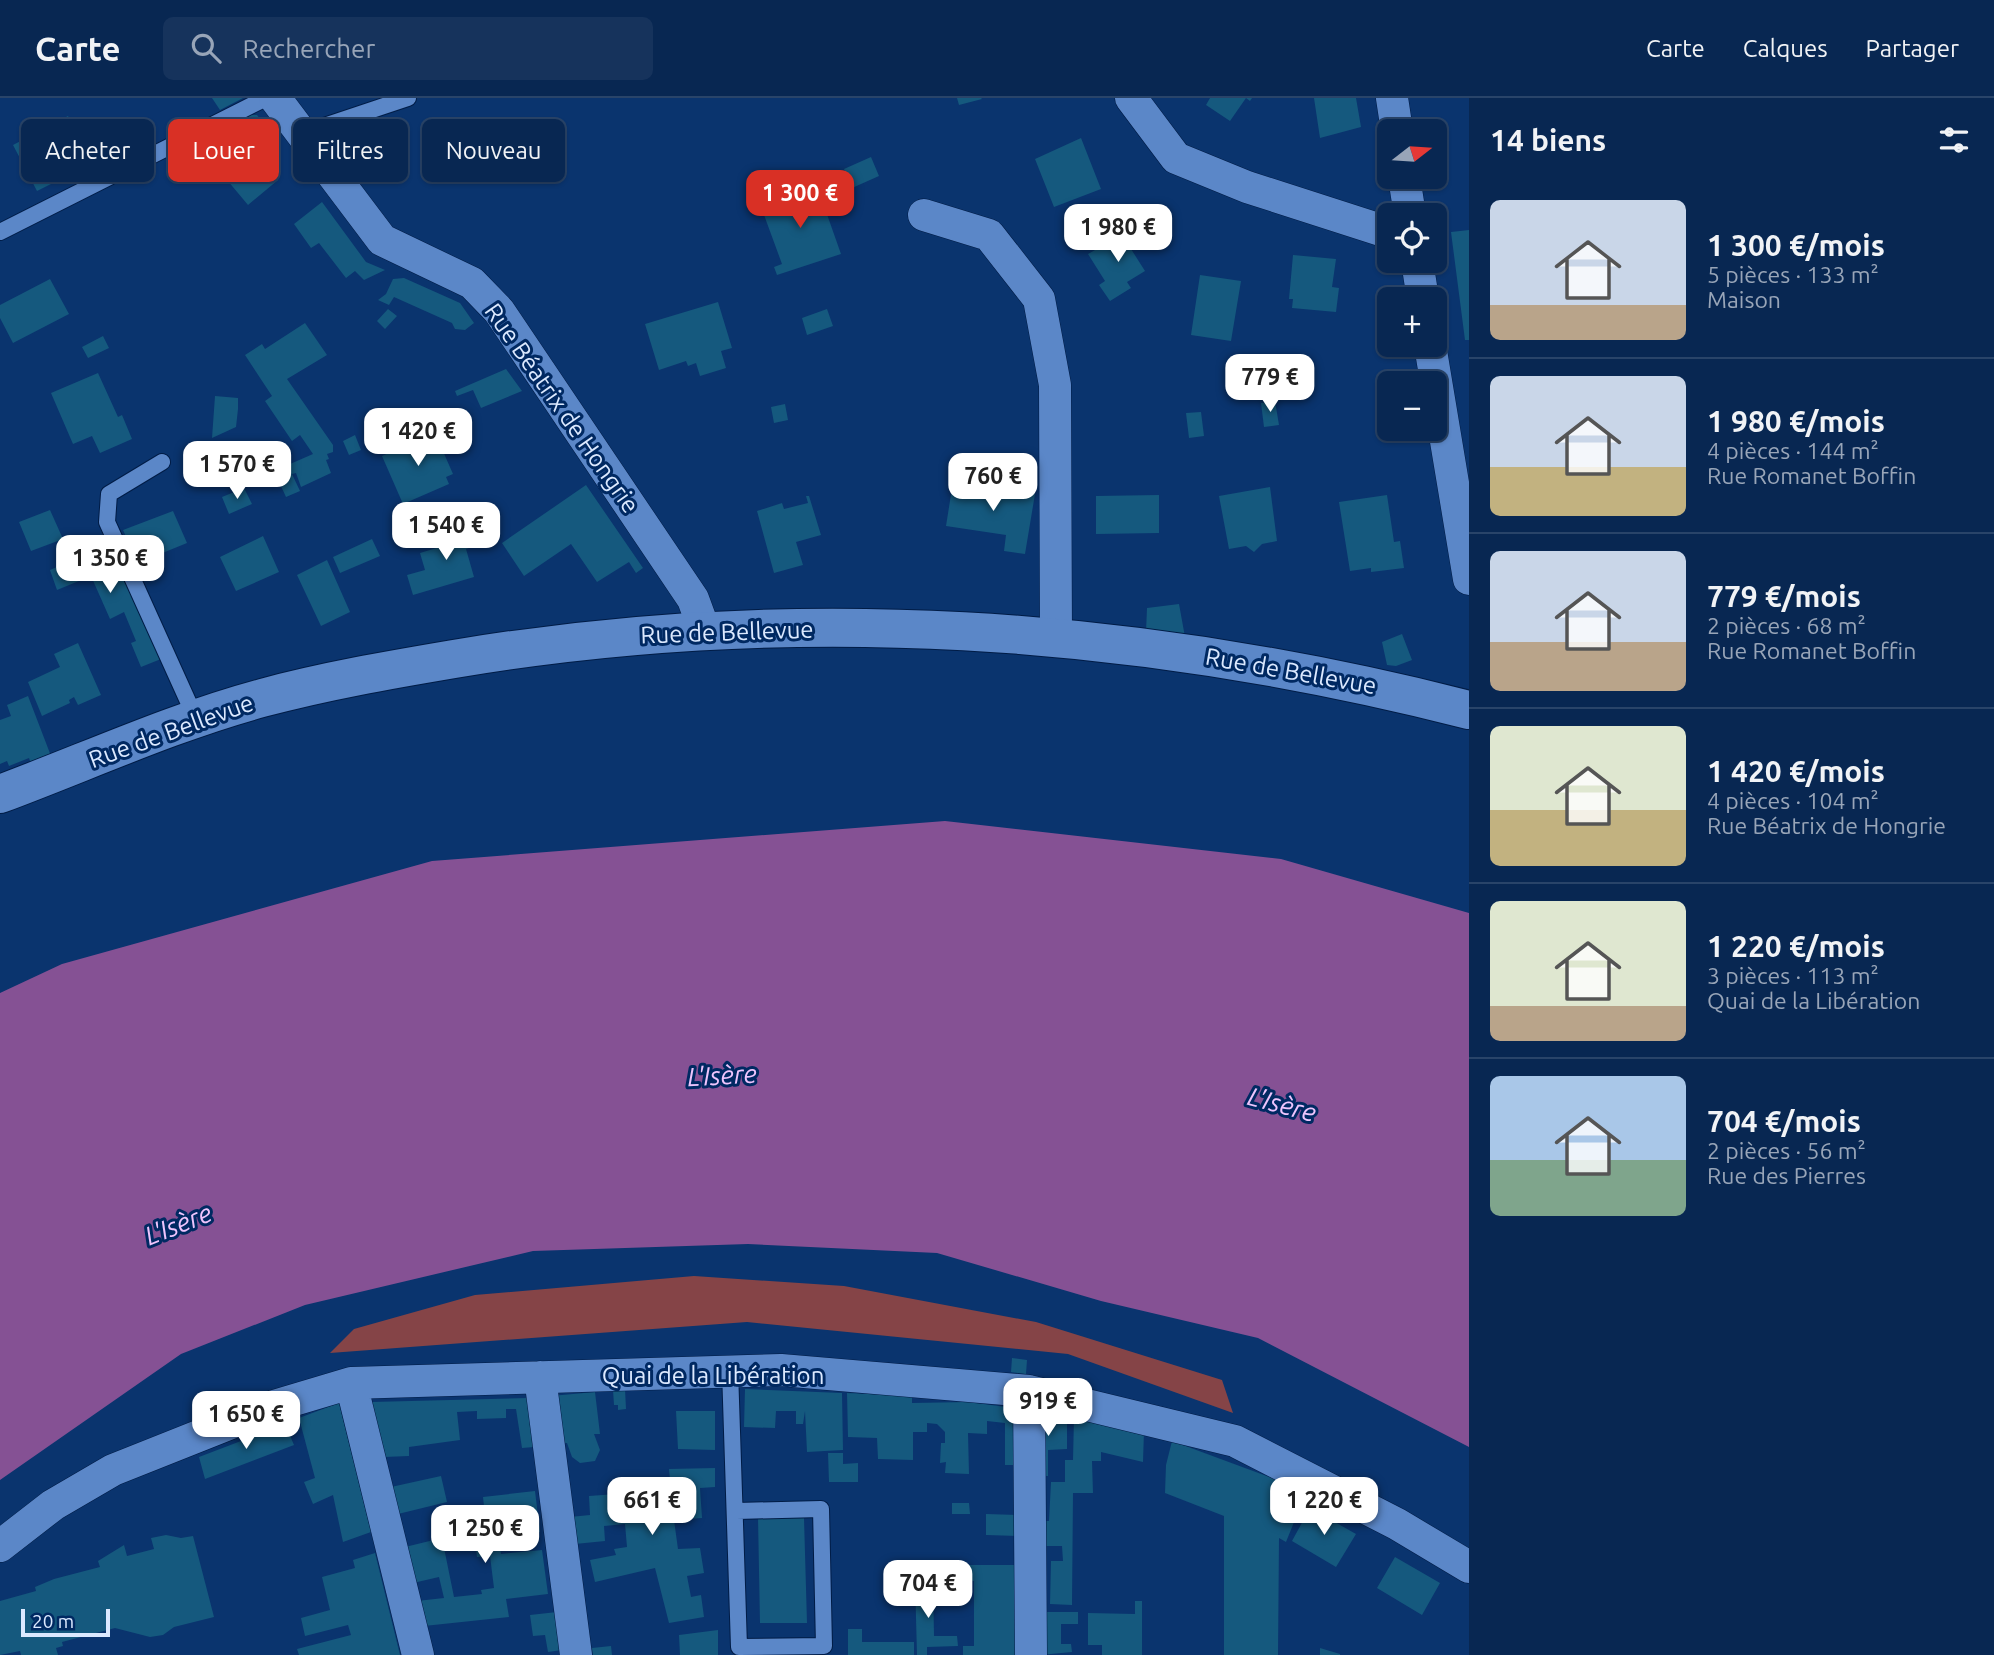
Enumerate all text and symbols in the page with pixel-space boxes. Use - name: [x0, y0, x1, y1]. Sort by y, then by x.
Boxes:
- search box: [163, 17, 653, 80]
- icon: search: [187, 29, 225, 67]
- text: Carte: [35, 30, 121, 67]
- text: Rechercher: [243, 34, 375, 63]
- text: Carte: [1646, 35, 1705, 62]
- text: Calques: [1743, 35, 1828, 62]
- text: Partager: [1866, 35, 1959, 62]
- chip: Acheter: [21, 119, 154, 182]
- chip: Louer: [168, 119, 279, 182]
- chip: Filtres: [293, 119, 408, 182]
- chip: Nouveau: [422, 119, 565, 182]
- north arrow: [1377, 119, 1447, 189]
- map controls: [1377, 119, 1447, 441]
- icon: filters: [1935, 121, 1973, 159]
- text: 14 biens: [1490, 123, 1606, 157]
- pin: 1 300 €: [735, 170, 865, 230]
- text: 1 300 €: [762, 180, 838, 205]
- button: locate: [1377, 203, 1447, 273]
- pin: 1 980 €: [1053, 204, 1183, 264]
- text: 1 980 €: [1080, 214, 1156, 239]
- icon: home: [1546, 228, 1630, 312]
- text: 1 300 €/mois: [1707, 228, 1885, 262]
- text: 5 pièces · 133 m²: [1707, 262, 1879, 287]
- button: +: [1377, 287, 1447, 357]
- text: Maison: [1707, 287, 1781, 312]
- street label: Rue Béatrix de Hongrie: [479, 298, 645, 518]
- pin: 779 €: [1221, 354, 1319, 414]
- text: 779 €: [1241, 364, 1299, 389]
- button: −: [1377, 371, 1447, 441]
- icon: home: [1546, 404, 1630, 488]
- text: 1 980 €/mois: [1707, 404, 1885, 438]
- pin: 1 420 €: [353, 408, 483, 468]
- text: 1 420 €: [380, 418, 456, 443]
- text: 4 pièces · 144 m²: [1707, 438, 1879, 463]
- pin: 1 570 €: [172, 442, 302, 501]
- text: 1 570 €: [199, 451, 275, 476]
- pin: 760 €: [944, 454, 1042, 513]
- text: 760 €: [964, 463, 1022, 488]
- text: Rue Romanet Boffin: [1707, 463, 1916, 488]
- pin: 1 540 €: [381, 503, 511, 562]
- text: 1 540 €: [408, 512, 484, 537]
- pin: 1 350 €: [45, 536, 175, 595]
- text: 1 350 €: [72, 545, 148, 570]
- icon: home: [1546, 579, 1630, 663]
- text: 779 €/mois: [1707, 579, 1861, 613]
- text: 2 pièces · 68 m²: [1707, 613, 1866, 638]
- street label: Rue de Bellevue: [640, 615, 814, 649]
- text: Rue Romanet Boffin: [1707, 638, 1916, 663]
- street label: Rue de Bellevue: [1203, 643, 1379, 699]
- street label: Rue de Bellevue: [85, 689, 257, 773]
- icon: home: [1546, 754, 1630, 838]
- text: 1 420 €/mois: [1707, 754, 1885, 788]
- text: 4 pièces · 104 m²: [1707, 788, 1879, 813]
- text: Rue Béatrix de Hongrie: [1707, 813, 1946, 838]
- icon: home: [1546, 929, 1630, 1013]
- text: 1 220 €/mois: [1707, 929, 1885, 963]
- text: 3 pièces · 113 m²: [1707, 963, 1879, 988]
- text: Quai de la Libération: [1707, 988, 1920, 1013]
- water label: L'Isère: [687, 1059, 757, 1091]
- water label: L'Isère: [1245, 1081, 1319, 1127]
- icon: home: [1546, 1104, 1630, 1188]
- text: 704 €/mois: [1707, 1104, 1861, 1138]
- text: 2 pièces · 56 m²: [1707, 1138, 1866, 1163]
- text: Rue des Pierres: [1707, 1163, 1866, 1188]
- water label: L'Isère: [140, 1198, 216, 1250]
- street label: Quai de la Libération: [602, 1362, 824, 1389]
- pin: 919 €: [999, 1378, 1097, 1438]
- text: 919 €: [1019, 1388, 1077, 1413]
- pin: 1 650 €: [181, 1392, 311, 1451]
- text: 1 650 €: [208, 1401, 284, 1426]
- pin: 661 €: [603, 1478, 701, 1537]
- pin: 1 220 €: [1259, 1478, 1389, 1537]
- text: 661 €: [623, 1487, 681, 1512]
- text: 1 220 €: [1286, 1487, 1362, 1512]
- pin: 1 250 €: [420, 1506, 550, 1565]
- text: 1 250 €: [447, 1515, 523, 1540]
- pin: 704 €: [879, 1560, 977, 1620]
- text: 704 €: [899, 1570, 957, 1595]
- scale bar: [21, 1606, 110, 1638]
- text: 20 m: [32, 1610, 74, 1632]

